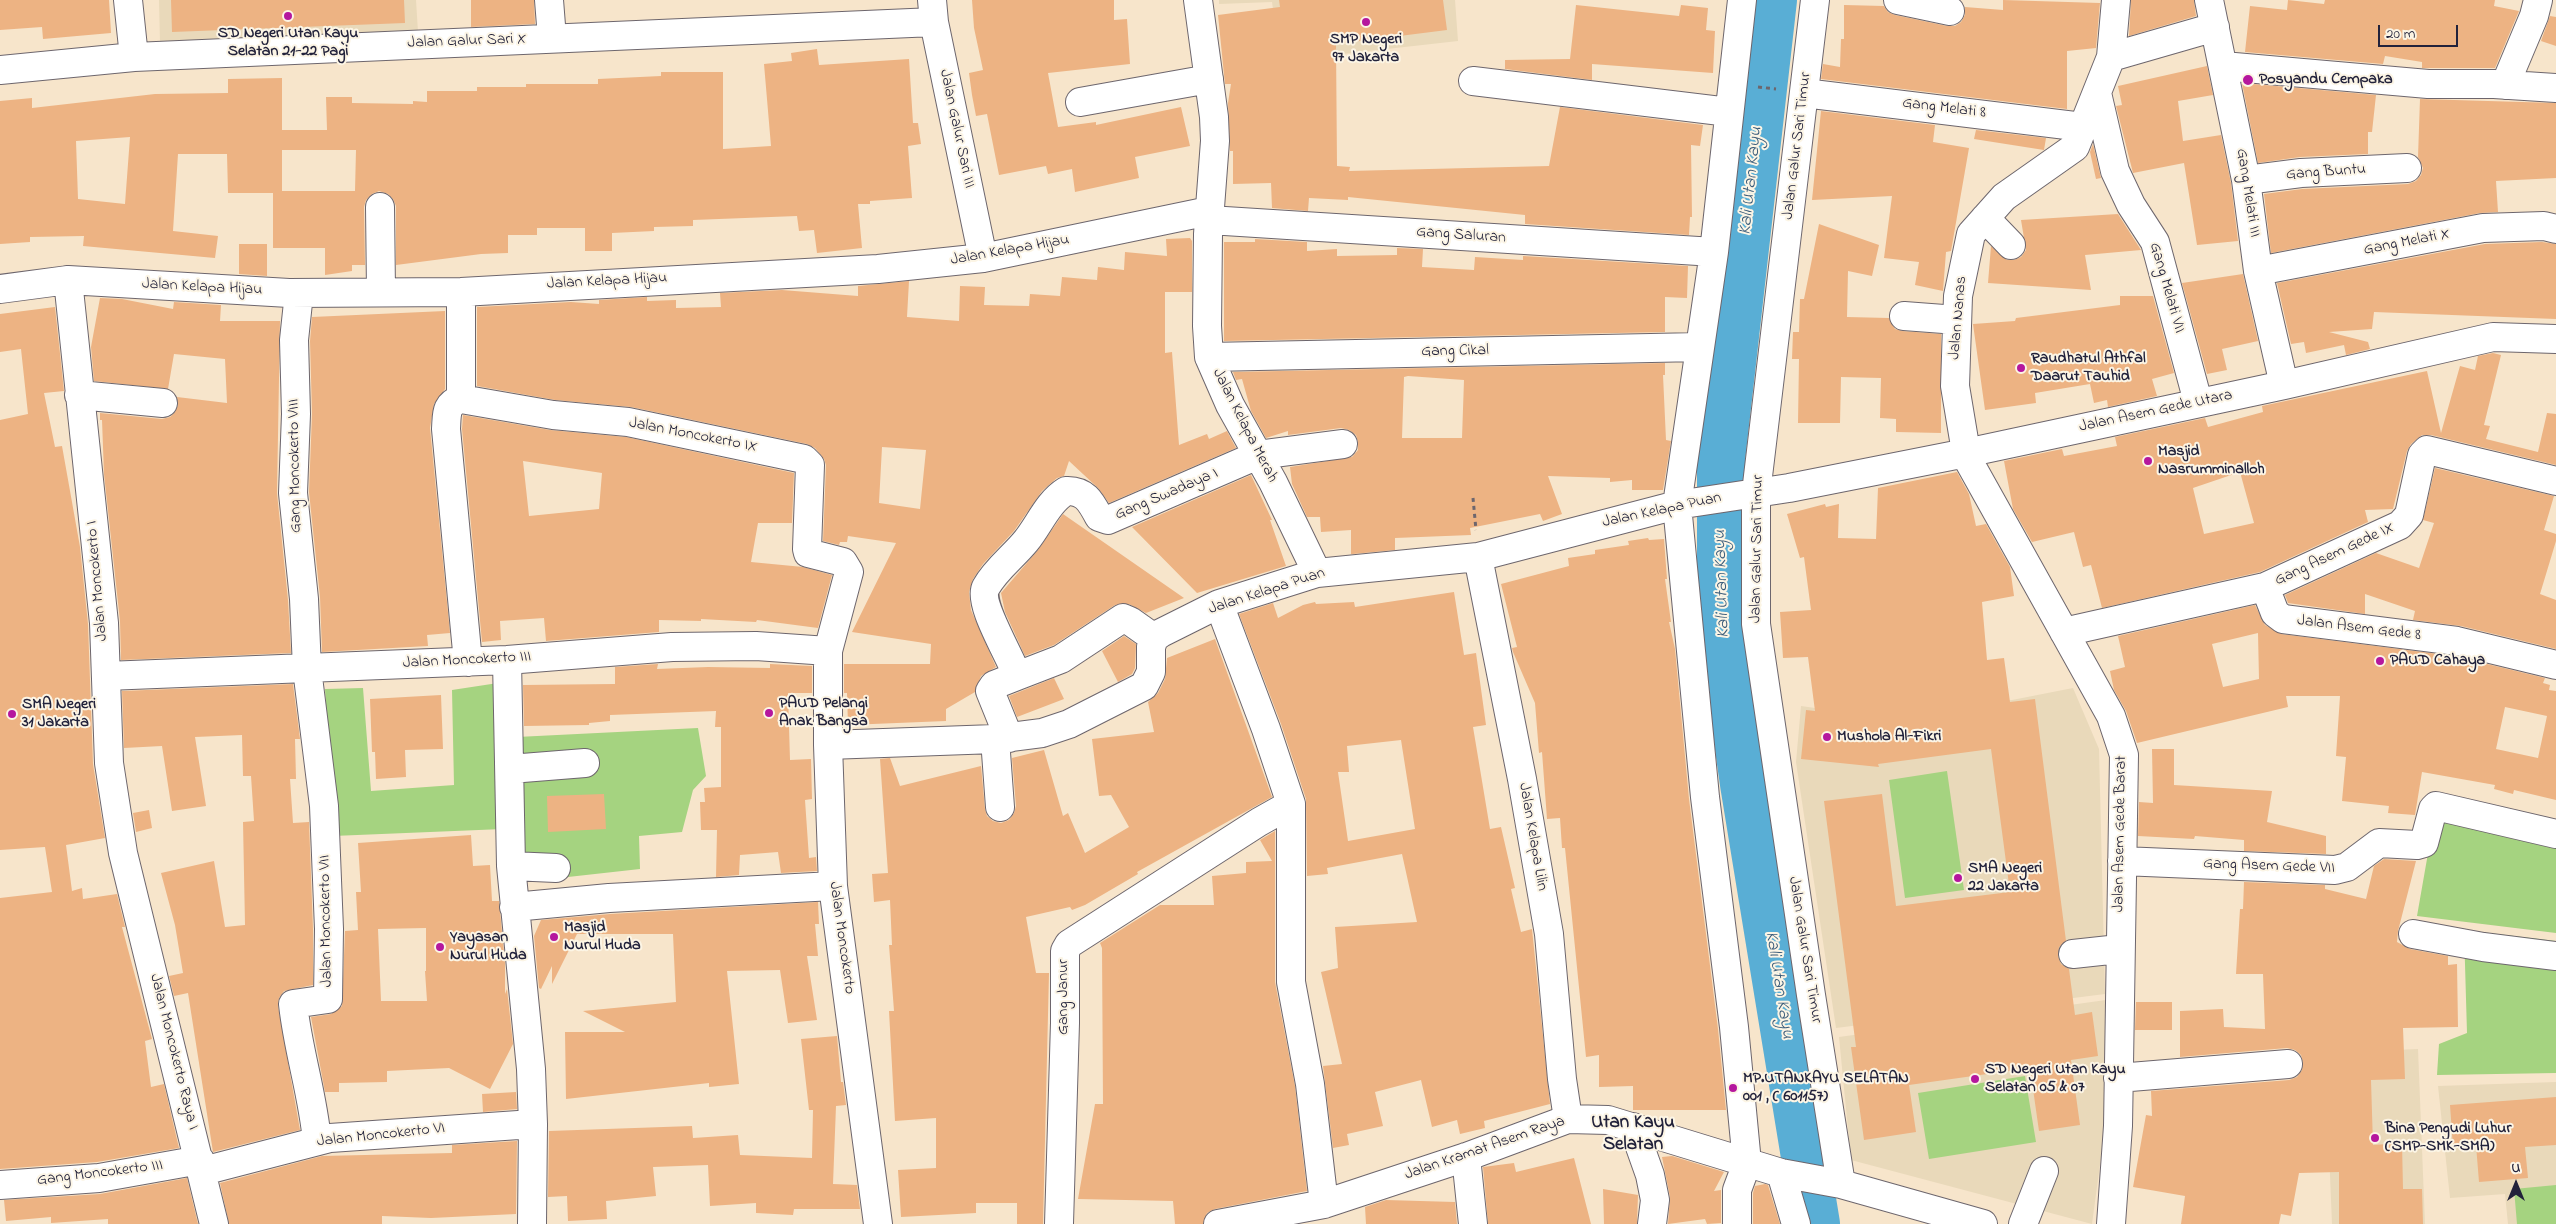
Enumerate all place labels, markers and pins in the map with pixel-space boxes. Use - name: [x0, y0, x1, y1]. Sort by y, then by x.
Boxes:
- marker: SD Negeri Utan Kayu Selatan 21-22 Pagi: [282, 10, 294, 22]
- marker: SMP Negeri 97 Jakarta: [1360, 16, 1372, 28]
- place label: SD Negeri Utan Kayu Selatan 21-22 Pagi: [218, 24, 358, 62]
- place label: SMP Negeri 97 Jakarta: [1330, 30, 1402, 68]
- place label: Posyandu Cempaka: [2259, 70, 2393, 90]
- marker: Posyandu Cempaka: [2241, 73, 2255, 87]
- place label: Raudhatul Athfal Daarut Tauhid: [2031, 349, 2146, 387]
- marker: Raudhatul Athfal Daarut Tauhid: [2015, 362, 2027, 374]
- place label: Masjid Nasrumminalloh: [2158, 442, 2265, 480]
- marker: Masjid Nasrumminalloh: [2142, 455, 2154, 467]
- place label: PAUD Cahaya: [2390, 651, 2485, 671]
- marker: PAUD Cahaya: [2374, 655, 2386, 667]
- place label: PAUD Pelangi Anak Bangsa: [779, 694, 868, 732]
- place label: SMA Negeri 31 Jakarta: [22, 695, 96, 733]
- marker: PAUD Pelangi Anak Bangsa: [763, 707, 775, 719]
- marker: SMA Negeri 31 Jakarta: [6, 708, 18, 720]
- place label: Mushola Al-Fikri: [1837, 727, 1941, 747]
- marker: Mushola Al-Fikri: [1821, 731, 1833, 743]
- place label: SMA Negeri 22 Jakarta: [1968, 859, 2042, 897]
- marker: SMA Negeri 22 Jakarta: [1952, 872, 1964, 884]
- place label: Masjid Nurul Huda: [564, 918, 641, 956]
- place label: Yayasan Nurul Huda: [450, 928, 527, 966]
- marker: Masjid Nurul Huda: [548, 931, 560, 943]
- marker: Yayasan Nurul Huda: [434, 941, 446, 953]
- place label: SD Negeri Utan Kayu Selatan 05 & 07: [1985, 1060, 2126, 1098]
- place label: MP.UTANKAYU SELATAN 001 , ( 601157): [1743, 1069, 1909, 1107]
- marker: SD Negeri Utan Kayu Selatan 05 & 07: [1969, 1073, 1981, 1085]
- marker: MP.UTANKAYU SELATAN 001 , ( 601157): [1727, 1082, 1739, 1094]
- place label: Bina Pengudi Luhur (SMP-SMK-SMA): [2385, 1119, 2511, 1157]
- marker: Bina Pengudi Luhur (SMP-SMK-SMA): [2369, 1132, 2381, 1144]

